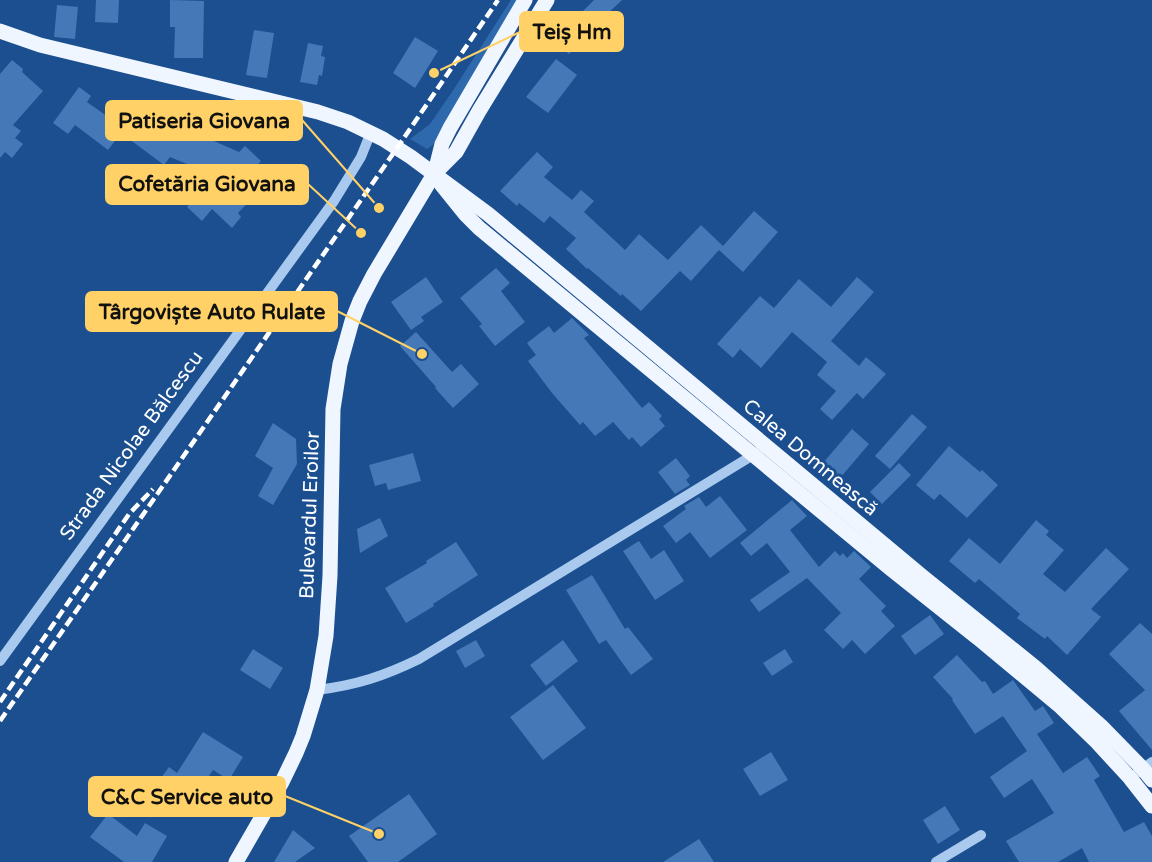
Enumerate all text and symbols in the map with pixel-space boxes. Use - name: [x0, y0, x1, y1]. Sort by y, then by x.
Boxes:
- callout: Teiș Hm: [520, 12, 623, 51]
- text: Teiș Hm: [531, 20, 612, 45]
- callout: Patiseria Giovana: [106, 101, 302, 140]
- text: Patiseria Giovana: [118, 109, 290, 134]
- callout: Cofetăria Giovana: [106, 165, 308, 204]
- text: Cofetăria Giovana: [118, 172, 296, 197]
- callout: Târgoviște Auto Rulate: [86, 292, 337, 331]
- text: Târgoviște Auto Rulate: [98, 300, 325, 325]
- street label: Strada Nicolae Bălcescu: [55, 346, 209, 545]
- street label: Calea Domnească: [738, 394, 883, 521]
- street label: Bulevardul Eroilor: [295, 430, 325, 599]
- callout: C&C Service auto: [89, 777, 285, 816]
- text: C&C Service auto: [101, 785, 274, 810]

